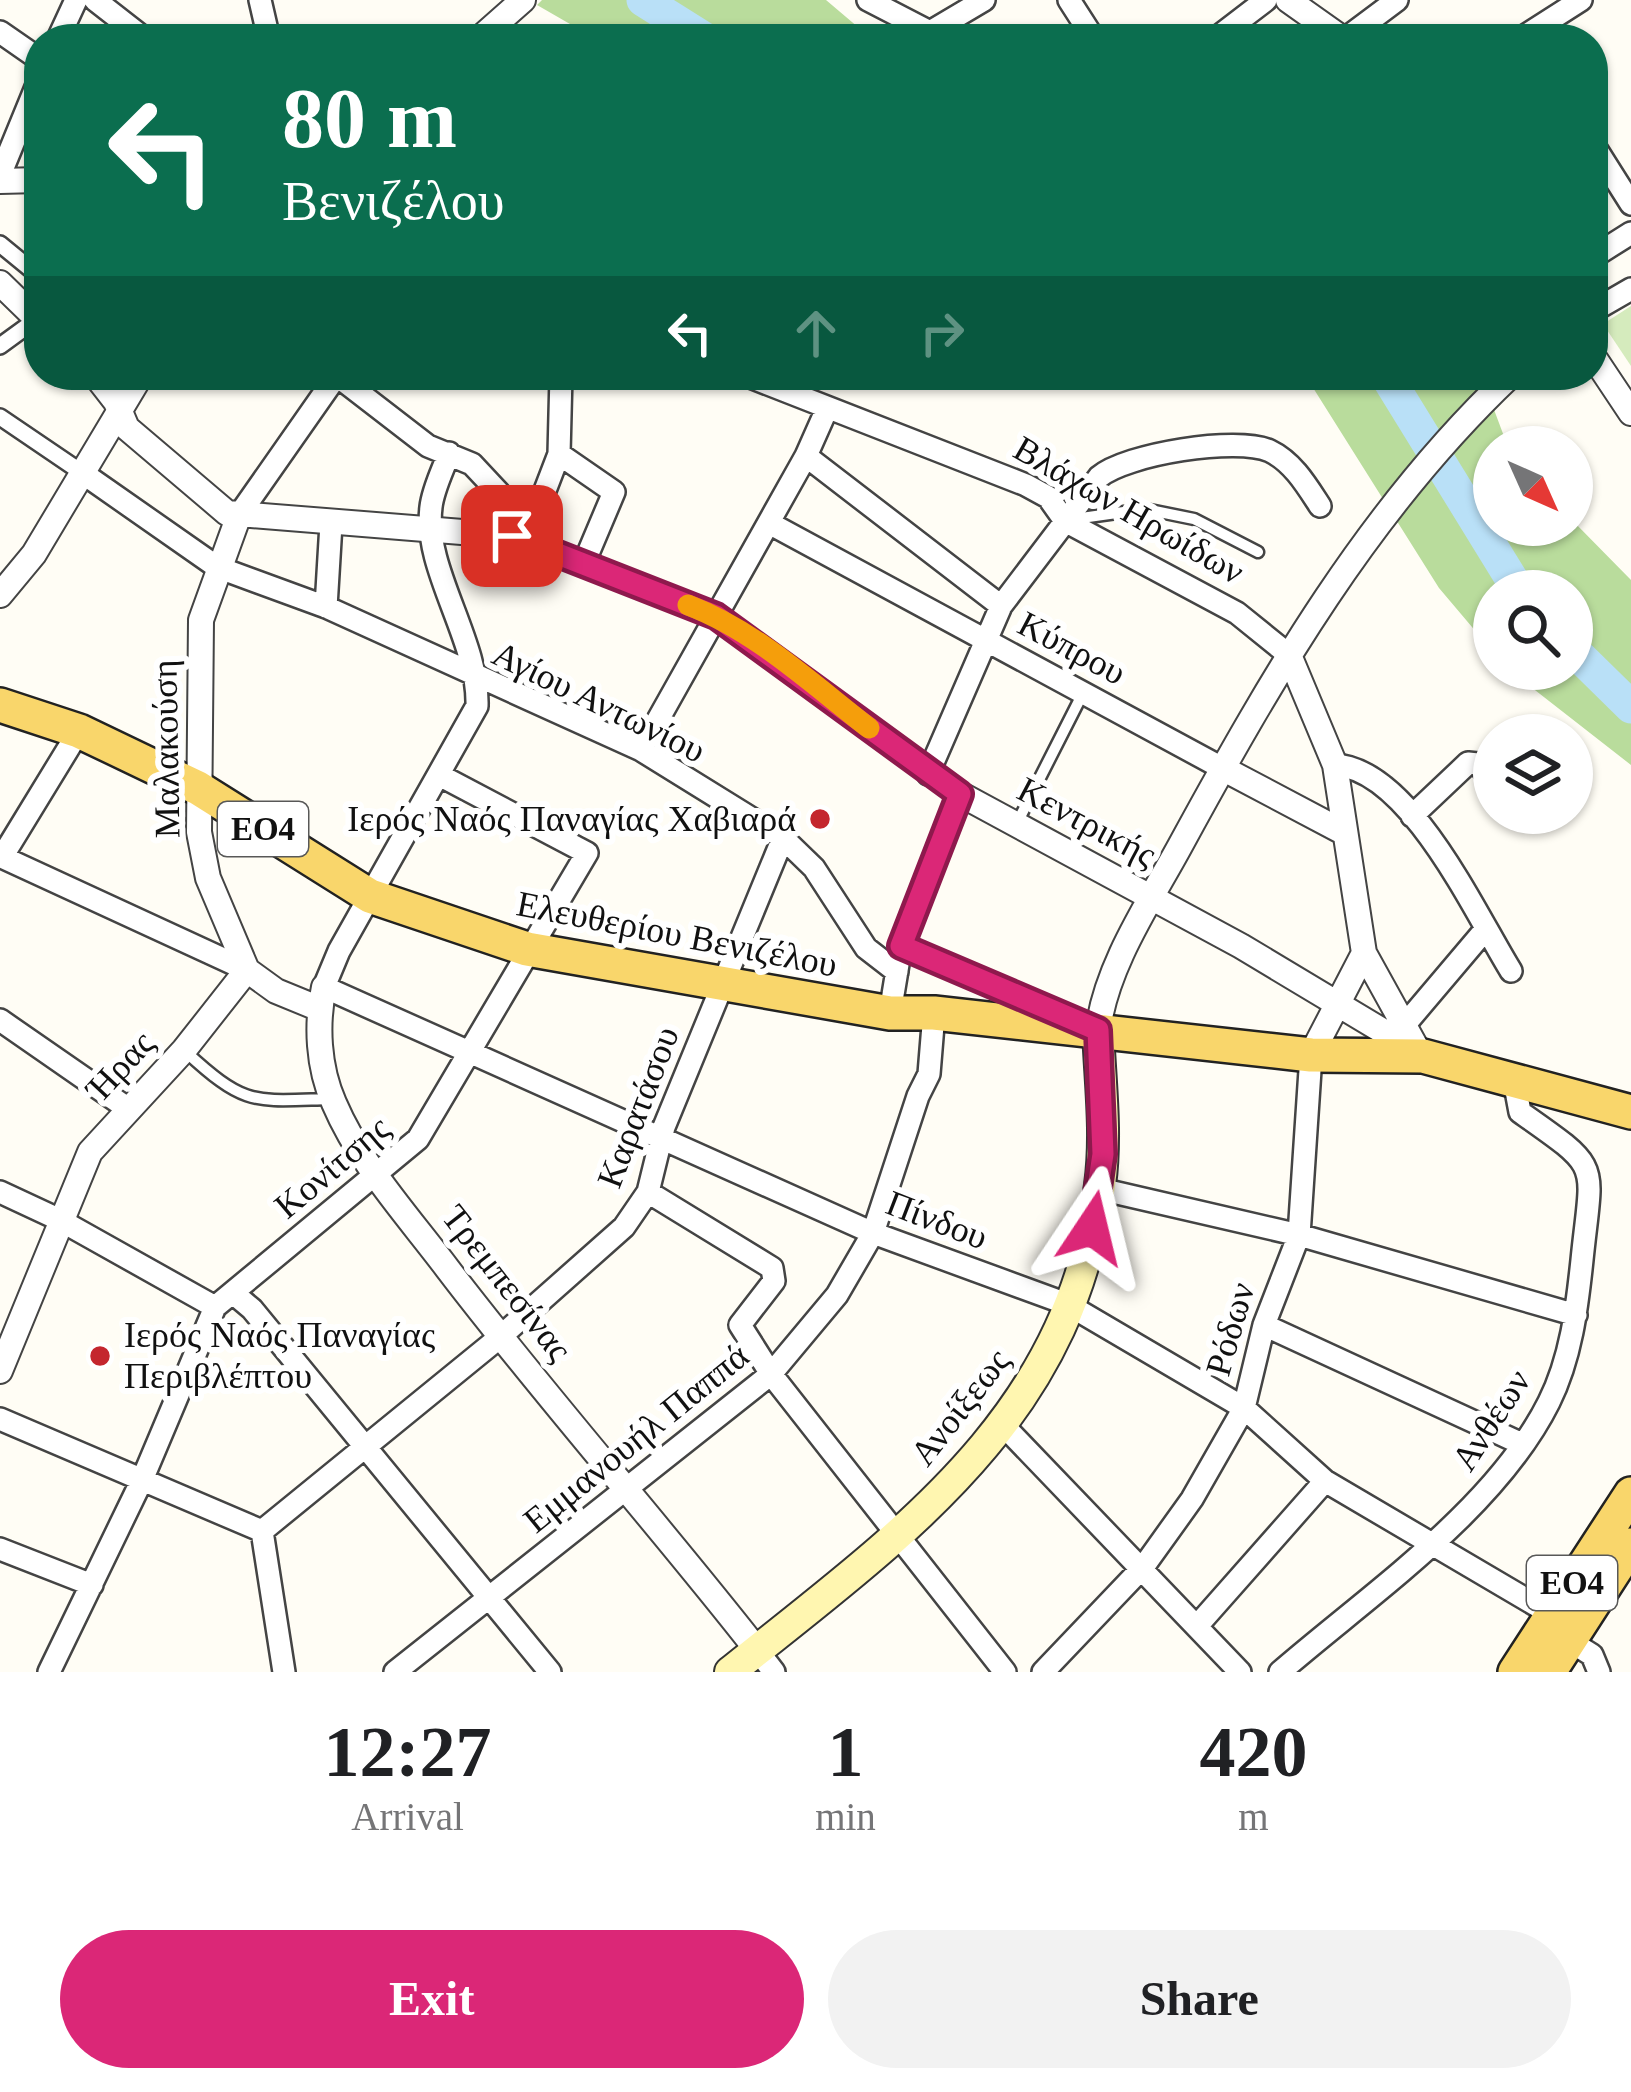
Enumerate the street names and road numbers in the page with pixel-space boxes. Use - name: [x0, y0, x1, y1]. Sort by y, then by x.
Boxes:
- street label: Βλάχων Ηρωίδων: [1007, 428, 1251, 592]
- street label: Κύπρου: [1011, 603, 1133, 693]
- street label: Αγίου Αντωνίου: [486, 633, 712, 771]
- street label: Μαλακούση: [144, 659, 188, 839]
- street label: Κεντρικής: [1011, 769, 1163, 875]
- road number: ΕΟ4: [218, 802, 308, 856]
- street label: Ελευθερίου Βενιζέλου: [513, 883, 841, 985]
- street label: Καρατάσου: [589, 1021, 687, 1193]
- street label: Ήρας: [77, 1023, 162, 1110]
- street label: Κονίτσης: [267, 1108, 397, 1226]
- street label: Πίνδου: [881, 1183, 993, 1257]
- street label: Τρεμπεσίνας: [434, 1197, 580, 1369]
- street label: Ρόδων: [1198, 1278, 1262, 1380]
- street label: Εμμανουήλ Παππά: [516, 1335, 756, 1541]
- street label: Ανοίξεως: [902, 1341, 1018, 1473]
- street label: Ανθέων: [1444, 1362, 1538, 1478]
- road number: ΕΟ4: [1527, 1556, 1617, 1610]

